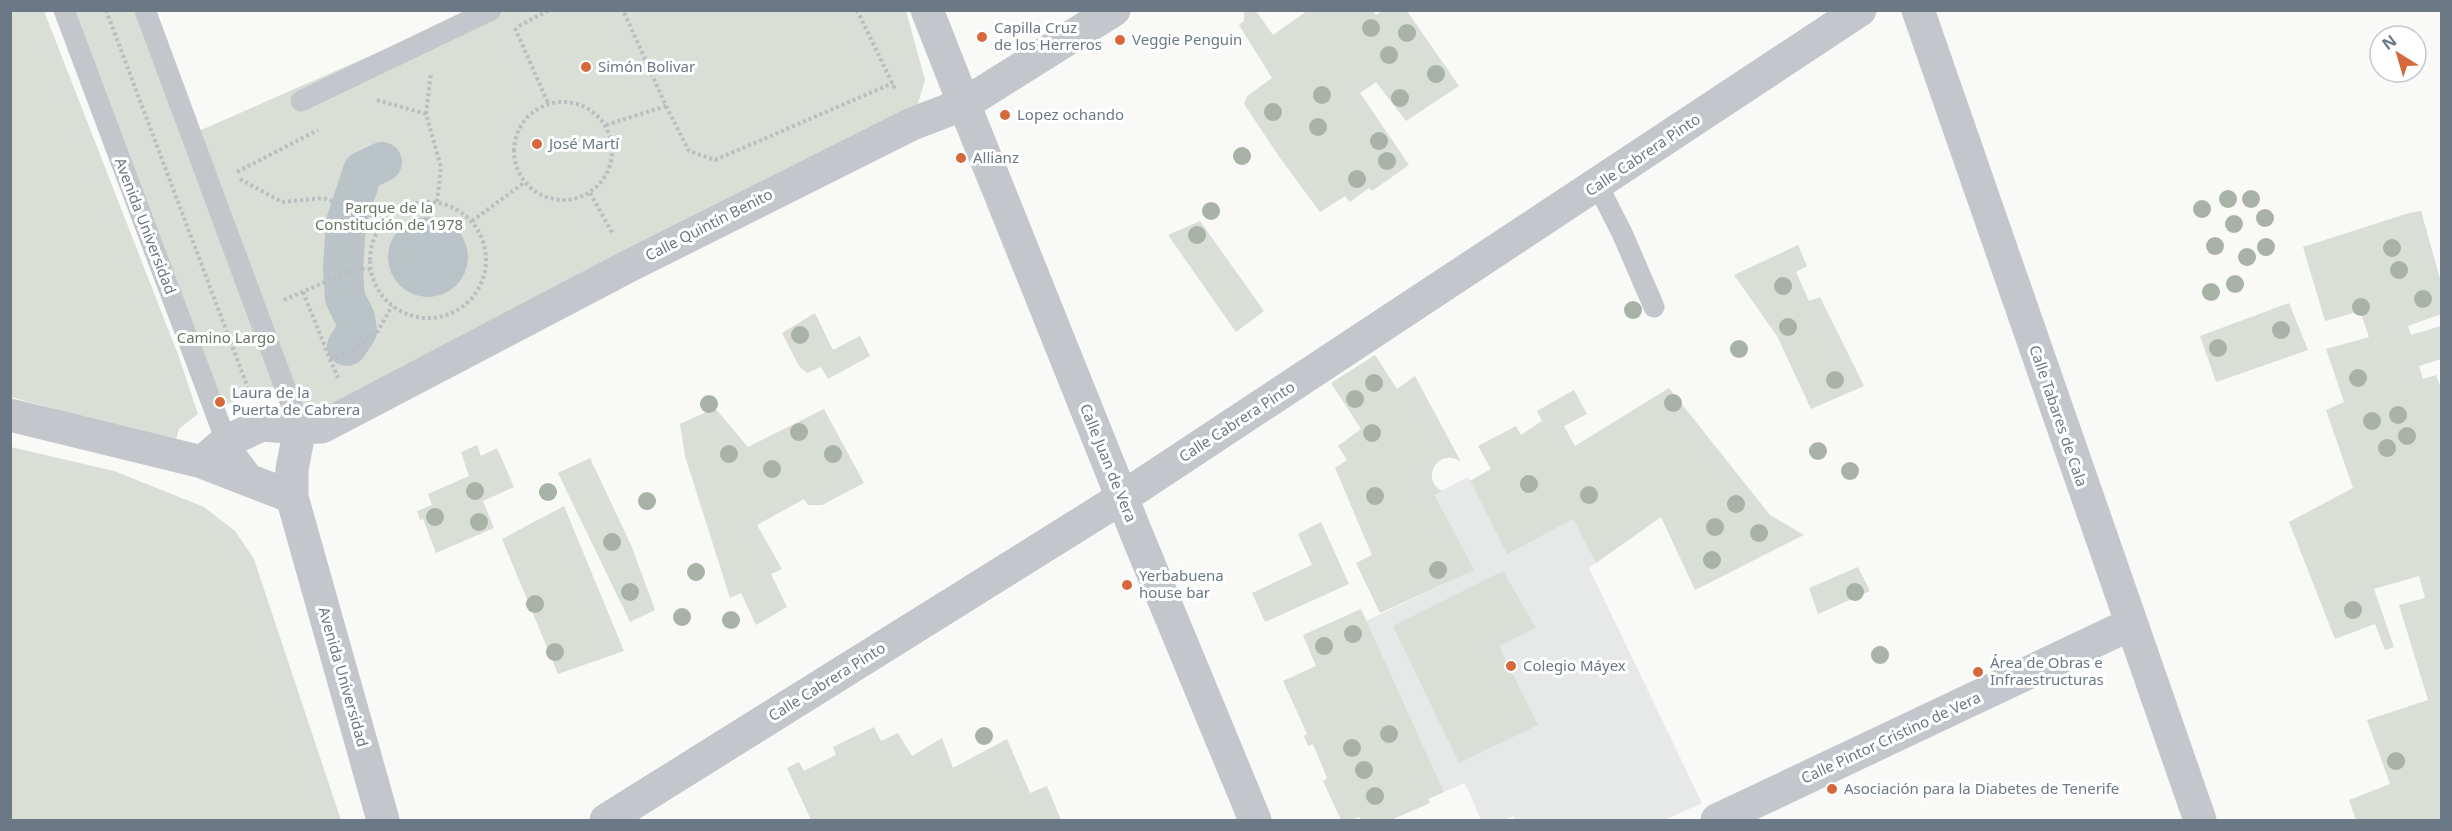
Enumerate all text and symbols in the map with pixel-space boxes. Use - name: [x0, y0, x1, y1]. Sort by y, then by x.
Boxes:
- place label: Capilla Cruz de los Herreros: [994, 17, 1102, 54]
- north arrow: [2368, 24, 2428, 84]
- place label: Veggie Penguin: [1132, 29, 1242, 49]
- text: N: [2377, 29, 2401, 55]
- marker: Capilla Cruz de los Herreros: [975, 30, 989, 44]
- marker: Veggie Penguin: [1113, 33, 1127, 47]
- place label: Simón Bolivar: [598, 56, 695, 76]
- marker: Simón Bolivar: [579, 60, 593, 74]
- place label: Lopez ochando: [1017, 104, 1124, 124]
- marker: Lopez ochando: [998, 108, 1012, 122]
- street label: Calle Cabrera Pinto: [1581, 108, 1704, 200]
- place label: José Martí: [547, 133, 620, 153]
- marker: José Martí: [530, 137, 544, 151]
- place label: Allianz: [973, 147, 1019, 167]
- marker: Allianz: [954, 151, 968, 165]
- street label: Avenida Universidad: [111, 155, 181, 297]
- street label: Calle Quintín Benito: [641, 183, 776, 265]
- park label: Parque de la Constitución de 1978: [315, 197, 463, 234]
- park label: Camino Largo: [177, 327, 275, 347]
- street label: Calle Tabares de Cala: [2025, 342, 2093, 489]
- street label: Calle Cabrera Pinto: [1175, 376, 1298, 466]
- place label: Laura de la Puerta de Cabrera: [232, 382, 360, 419]
- marker: Laura de la Puerta de Cabrera: [213, 395, 227, 409]
- street label: Calle Juan de Vera: [1076, 400, 1142, 525]
- place label: Yerbabuena house bar: [1139, 565, 1224, 602]
- marker: Yerbabuena house bar: [1120, 578, 1134, 592]
- street label: Avenida Universidad: [314, 604, 374, 749]
- street label: Calle Cabrera Pinto: [764, 637, 889, 725]
- place label: Área de Obras e Infraestructuras: [1990, 652, 2104, 689]
- place label: Colegio Máyex: [1523, 655, 1626, 675]
- marker: Colegio Máyex: [1504, 659, 1518, 673]
- marker: Área de Obras e Infraestructuras: [1971, 665, 1985, 679]
- street label: Calle Pintor Cristino de Vera: [1797, 687, 1984, 788]
- place label: Asociación para la Diabetes de Tenerife: [1844, 778, 2119, 798]
- marker: Asociación para la Diabetes de Tenerife: [1825, 782, 1839, 796]

